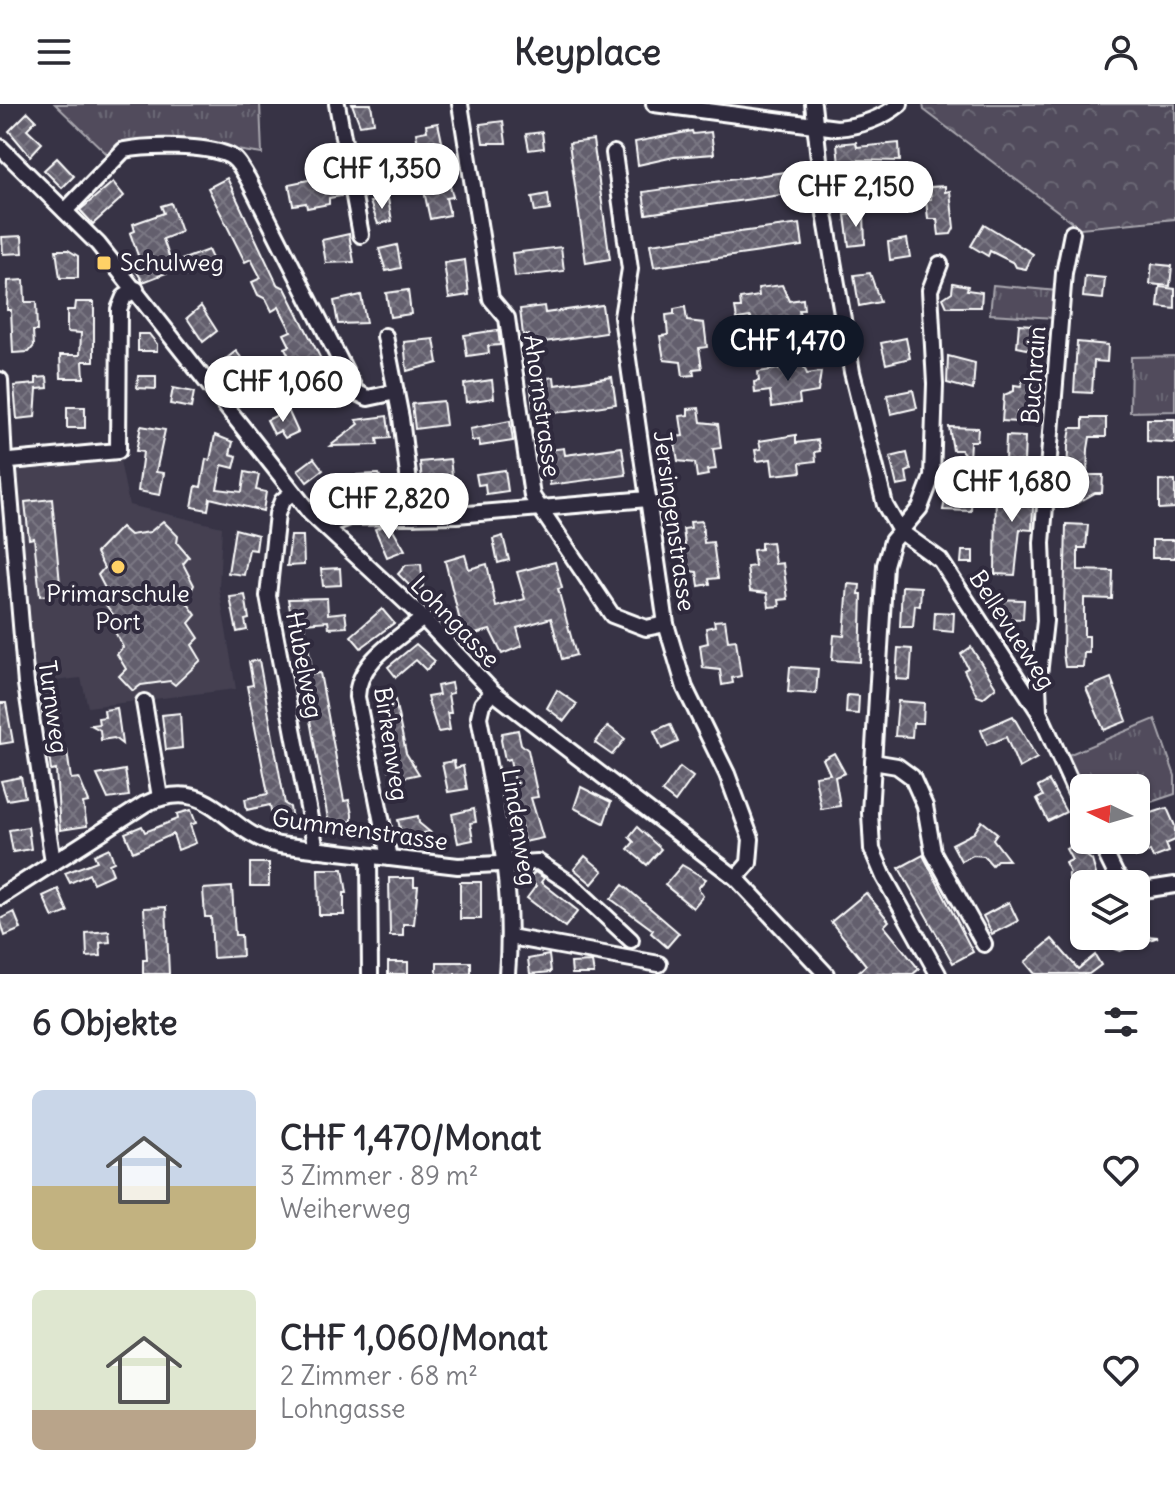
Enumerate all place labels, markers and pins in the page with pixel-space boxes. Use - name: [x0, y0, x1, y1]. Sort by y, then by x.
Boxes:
- pin: CHF 1,350: [290, 143, 474, 211]
- pin: CHF 2,150: [764, 161, 948, 229]
- place label: Schulweg: [120, 247, 224, 277]
- marker: Schulweg: [95, 254, 113, 272]
- pin: CHF 1,470: [696, 315, 880, 383]
- pin: CHF 1,060: [191, 356, 375, 424]
- pin: CHF 1,680: [920, 456, 1104, 524]
- pin: CHF 2,820: [297, 473, 481, 541]
- marker: Primarschule Port: [109, 558, 127, 576]
- place label: Primarschule Port: [46, 578, 190, 636]

